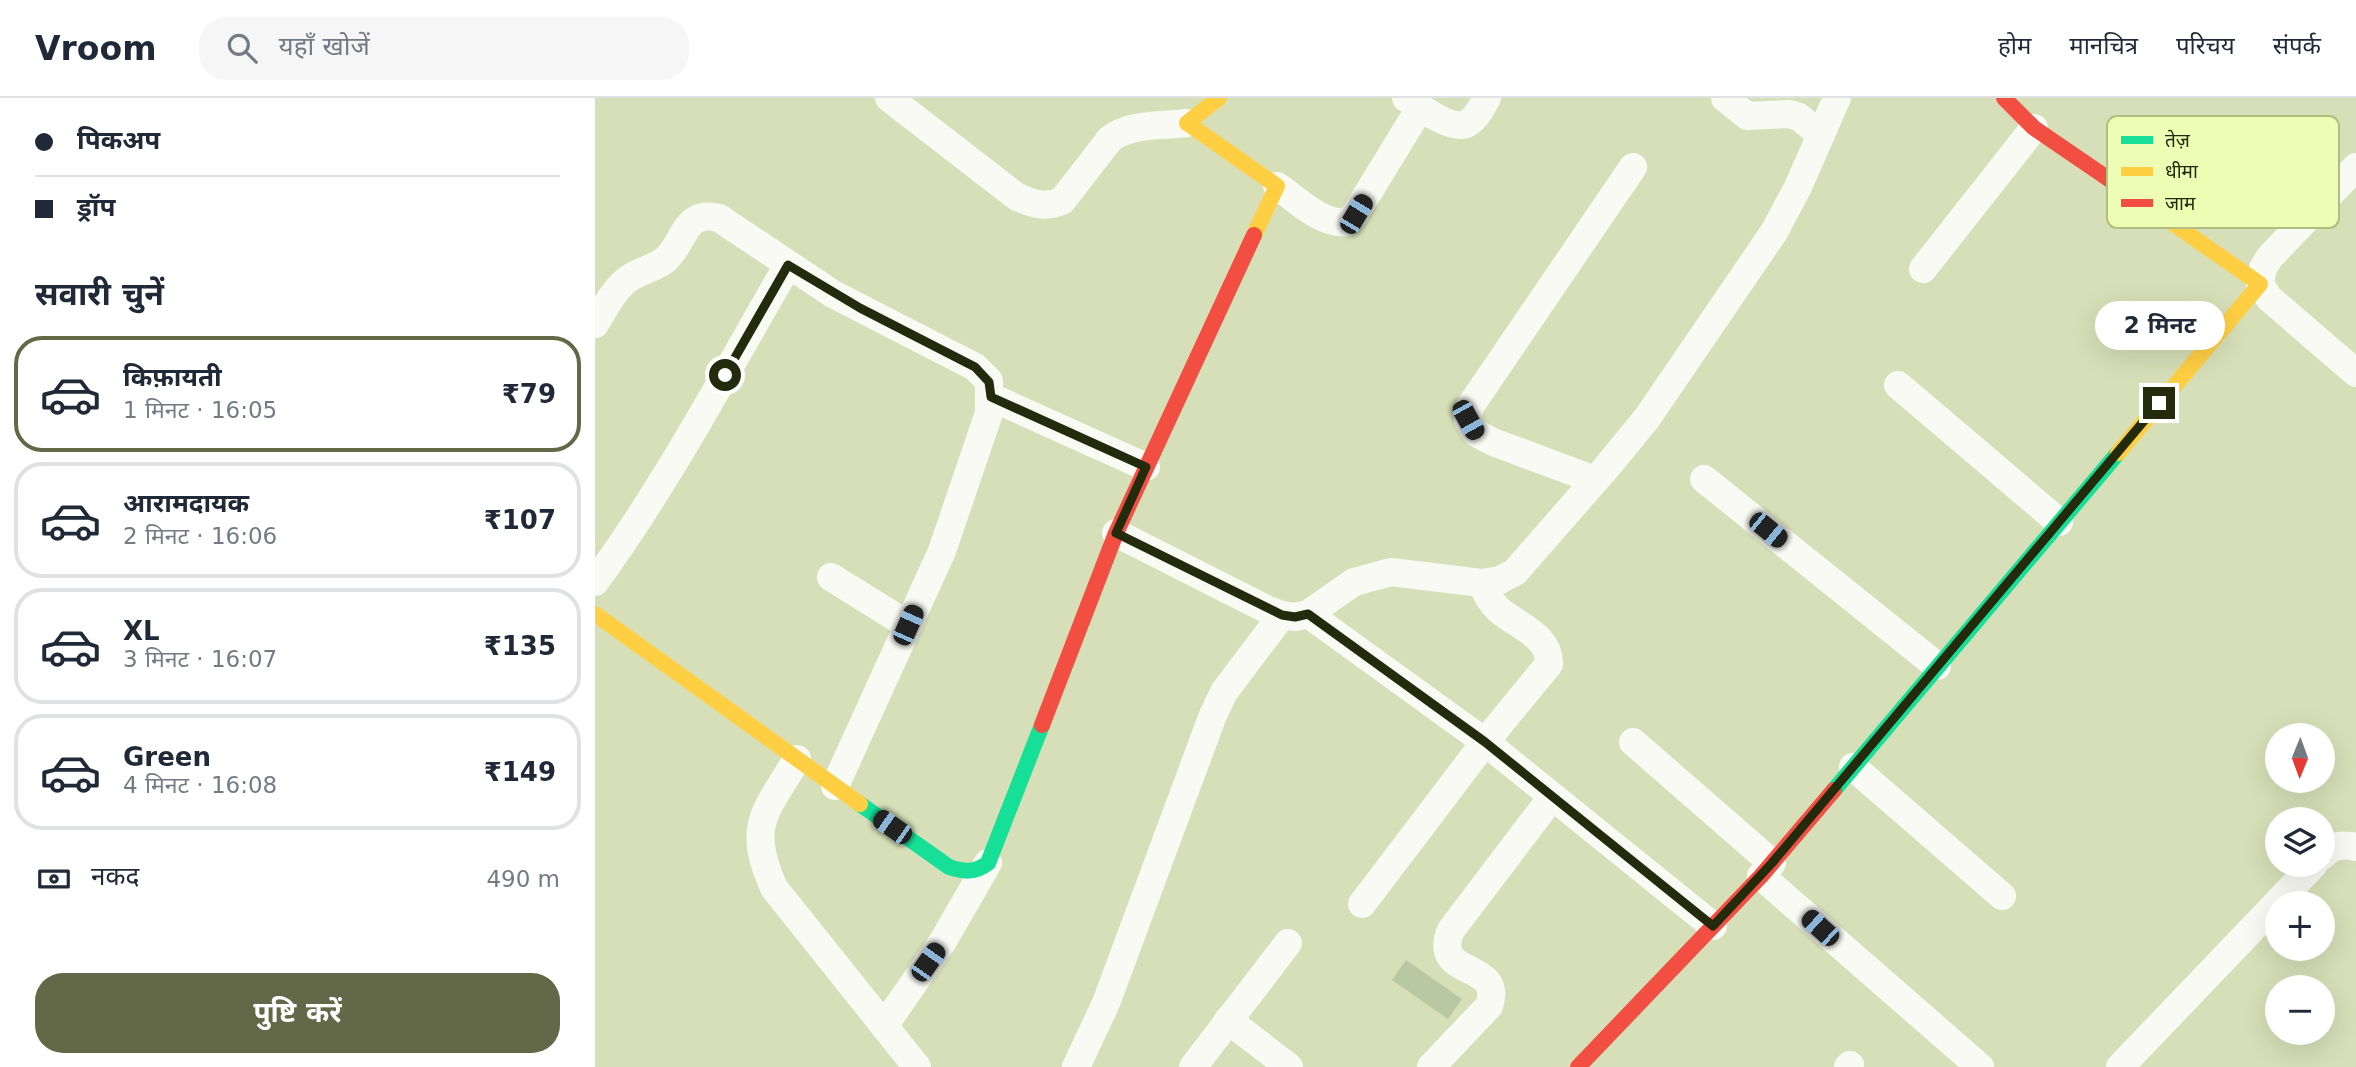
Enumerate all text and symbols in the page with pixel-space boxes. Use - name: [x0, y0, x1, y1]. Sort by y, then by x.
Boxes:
- search box: [199, 17, 689, 80]
- text: Vroom: [35, 29, 157, 68]
- icon: search: [223, 29, 261, 67]
- text: यहाँ खोजें: [279, 31, 370, 61]
- text: होम: [1998, 32, 2031, 60]
- text: मानचित्र: [2069, 32, 2138, 60]
- text: परिचय: [2176, 32, 2235, 60]
- text: संपर्क: [2273, 32, 2321, 60]
- legend: [2107, 116, 2339, 228]
- text: पिकअप: [77, 125, 160, 155]
- text: तेज़: [2165, 129, 2191, 151]
- text: धीमा: [2165, 160, 2199, 182]
- car: [1337, 191, 1376, 237]
- text: ड्रॉप: [77, 192, 115, 222]
- text: जाम: [2165, 192, 2196, 214]
- text: सवारी चुनें: [35, 275, 164, 313]
- callout: 2 मिनट: [2094, 302, 2224, 350]
- text: 2 मिनट: [2124, 312, 2196, 338]
- route start: [709, 359, 741, 391]
- text: किफ़ायती: [123, 362, 222, 392]
- icon: car: [39, 363, 102, 426]
- text: ₹79: [502, 379, 556, 409]
- route end: [2143, 387, 2175, 419]
- text: 1 मिनट · 16:05: [123, 397, 277, 423]
- car: [1449, 397, 1488, 443]
- text: आरामदायक: [123, 488, 249, 518]
- icon: car: [39, 489, 102, 552]
- text: ₹107: [484, 505, 556, 535]
- car: [1746, 509, 1791, 551]
- text: 2 मिनट · 16:06: [123, 523, 277, 549]
- car: [890, 602, 927, 648]
- icon: car: [39, 615, 102, 678]
- text: XL: [123, 616, 160, 646]
- text: ₹135: [484, 631, 556, 661]
- text: 3 मिनट · 16:07: [123, 646, 277, 672]
- north arrow: [2265, 723, 2335, 793]
- map controls: [2265, 723, 2335, 1045]
- icon: car: [39, 741, 102, 804]
- text: Green: [123, 742, 211, 772]
- text: ₹149: [484, 757, 556, 787]
- text: 4 मिनट · 16:08: [123, 772, 277, 798]
- car: [869, 806, 916, 848]
- button: layers: [2265, 807, 2335, 877]
- icon: cash: [35, 860, 73, 898]
- text: नकद: [91, 861, 139, 891]
- text: 490 m: [486, 866, 560, 892]
- button: +: [2265, 891, 2335, 961]
- car: [1798, 906, 1843, 950]
- car: [908, 939, 949, 985]
- button: पुष्टि करें: [35, 973, 560, 1053]
- button: −: [2265, 975, 2335, 1045]

